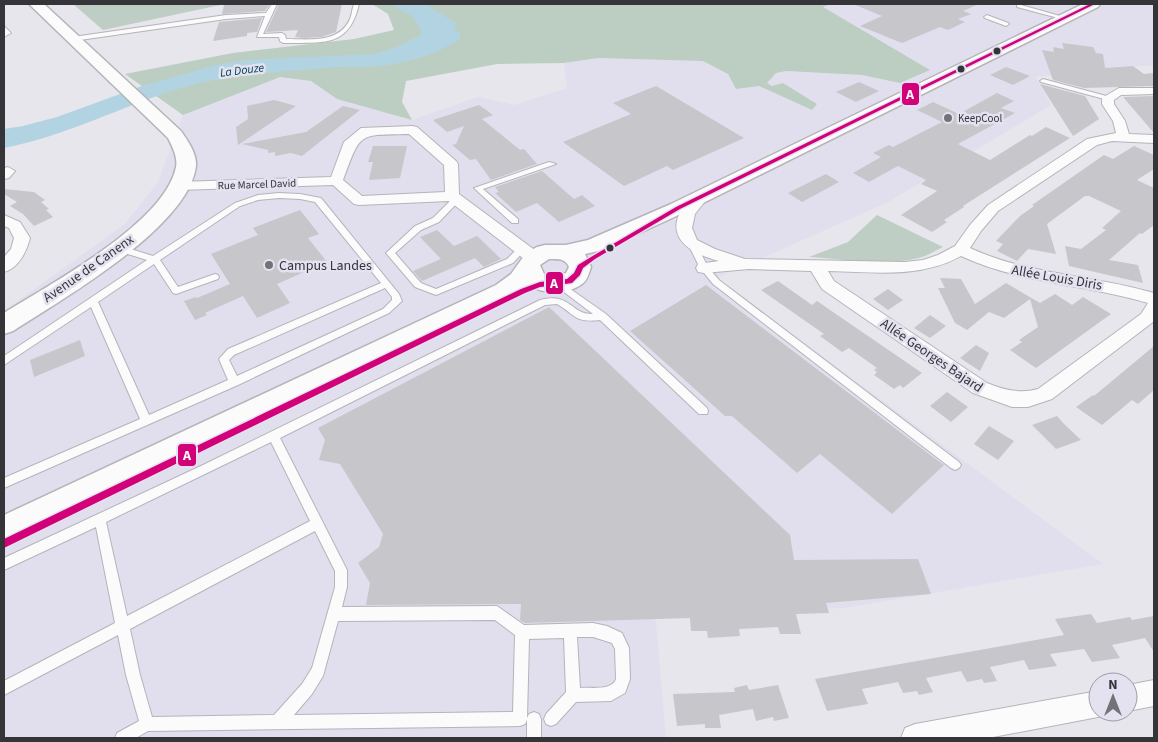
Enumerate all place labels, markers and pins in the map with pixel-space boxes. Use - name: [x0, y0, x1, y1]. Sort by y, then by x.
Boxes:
- unlabelled marker: [992, 46, 1002, 56]
- unlabelled marker: [956, 64, 966, 74]
- place label: KeepCool: [958, 111, 1003, 126]
- marker: KeepCool: [942, 112, 954, 124]
- unlabelled marker: [605, 243, 615, 253]
- place label: Campus Landes: [279, 256, 372, 276]
- marker: Campus Landes: [263, 259, 275, 271]

